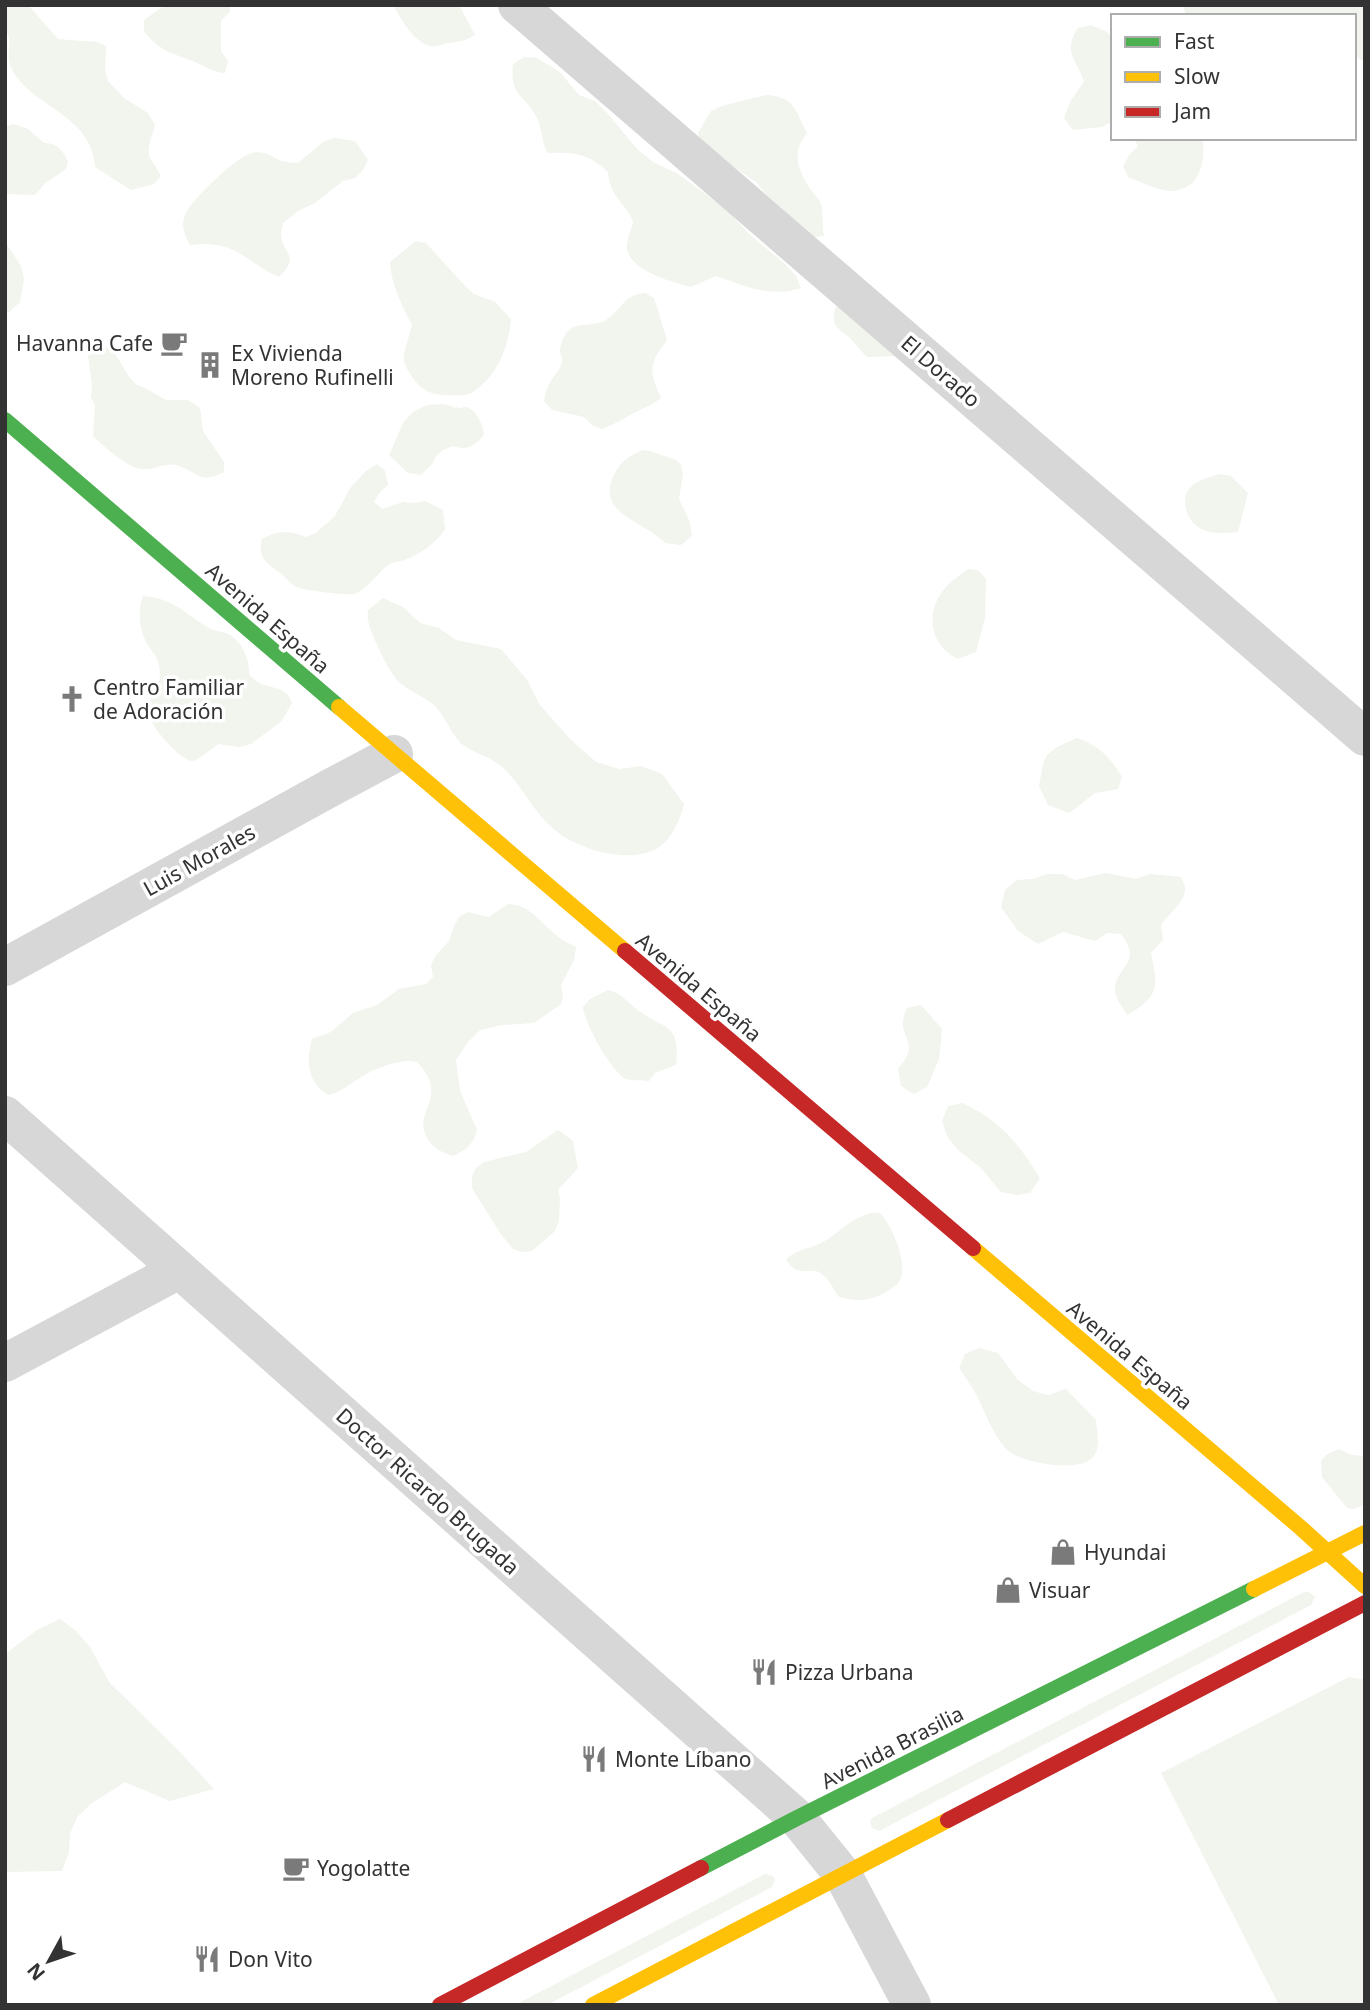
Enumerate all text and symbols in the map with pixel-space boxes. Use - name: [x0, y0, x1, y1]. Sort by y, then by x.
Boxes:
- legend: [1111, 14, 1356, 140]
- text: Fast: [1174, 27, 1215, 55]
- text: Slow: [1174, 62, 1220, 90]
- text: Jam: [1172, 97, 1211, 125]
- cafe icon: Havanna Cafe: [159, 328, 189, 358]
- place label: Havanna Cafe: [16, 329, 153, 357]
- street label: El Dorado: [895, 329, 987, 413]
- place label: Ex Vivienda Moreno Rufinelli: [231, 339, 394, 391]
- building icon: Ex Vivienda Moreno Rufinelli: [195, 350, 225, 380]
- street label: Avenida España: [200, 556, 336, 680]
- place label: Centro Familiar de Adoración: [93, 673, 244, 725]
- church icon: Centro Familiar de Adoración: [57, 684, 87, 714]
- street label: Luis Morales: [138, 818, 260, 902]
- street label: Avenida España: [630, 926, 768, 1048]
- street label: Avenida España: [1061, 1294, 1199, 1416]
- street label: Doctor Ricardo Brugada: [331, 1401, 525, 1581]
- shop icon: Hyundai: [1048, 1537, 1078, 1567]
- place label: Hyundai: [1084, 1538, 1166, 1566]
- shop icon: Visuar: [993, 1575, 1023, 1605]
- place label: Visuar: [1029, 1576, 1091, 1604]
- restaurant icon: Pizza Urbana: [749, 1657, 779, 1687]
- place label: Pizza Urbana: [785, 1658, 914, 1686]
- street label: Avenida Brasilia: [816, 1699, 968, 1795]
- restaurant icon: Monte Líbano: [579, 1744, 609, 1774]
- place label: Monte Líbano: [615, 1745, 751, 1773]
- cafe icon: Yogolatte: [281, 1853, 311, 1883]
- place label: Yogolatte: [317, 1854, 410, 1882]
- north arrow: [14, 1926, 84, 1996]
- restaurant icon: Don Vito: [192, 1944, 222, 1974]
- place label: Don Vito: [228, 1945, 313, 1973]
- text: N: [21, 1958, 51, 1986]

